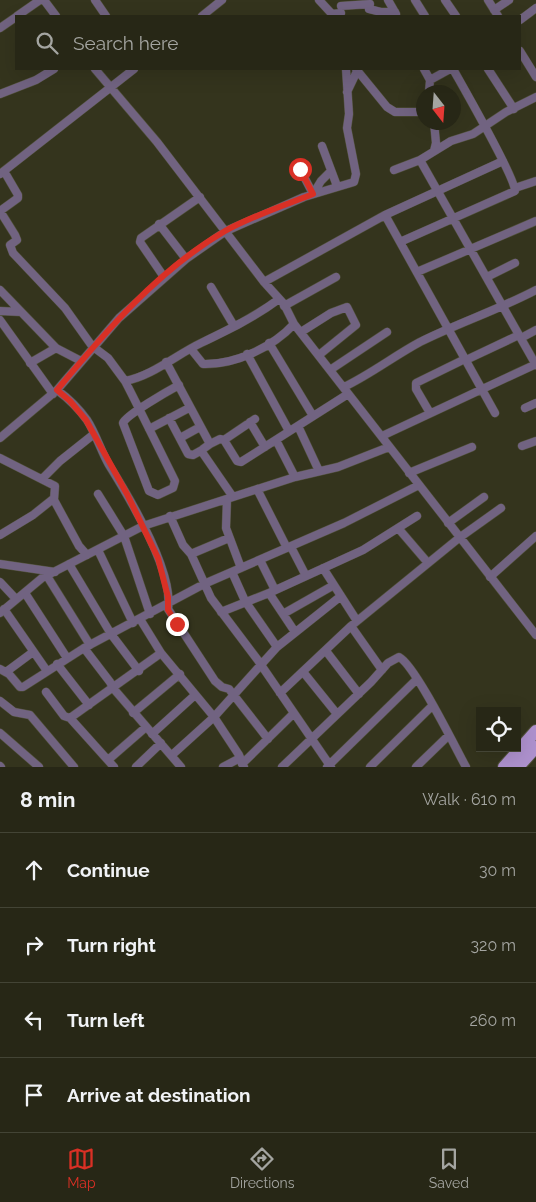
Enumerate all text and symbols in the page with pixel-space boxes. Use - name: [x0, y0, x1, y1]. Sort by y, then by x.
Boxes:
- search box: [15, 15, 521, 70]
- icon: search: [33, 29, 61, 57]
- text: Search here: [73, 32, 179, 54]
- north arrow: [416, 85, 461, 130]
- route start: [289, 158, 312, 181]
- route end: [166, 613, 189, 636]
- map controls: [476, 707, 521, 752]
- button: locate: [476, 707, 521, 752]
- text: 8 min: [20, 787, 75, 812]
- text: Walk · 610 m: [422, 790, 516, 809]
- icon: ahead: [20, 856, 48, 884]
- text: Continue: [67, 859, 150, 881]
- text: 30 m: [479, 861, 516, 880]
- icon: right: [20, 931, 48, 959]
- text: Turn right: [67, 934, 156, 956]
- text: 320 m: [471, 936, 516, 955]
- icon: left: [20, 1006, 48, 1034]
- text: Turn left: [67, 1009, 144, 1031]
- text: 260 m: [469, 1011, 516, 1030]
- icon: arrive: [20, 1081, 48, 1109]
- text: Arrive at destination: [67, 1084, 251, 1106]
- tab: Map: [67, 1145, 96, 1191]
- tab: Directions: [230, 1145, 295, 1191]
- tab: Saved: [429, 1145, 469, 1191]

